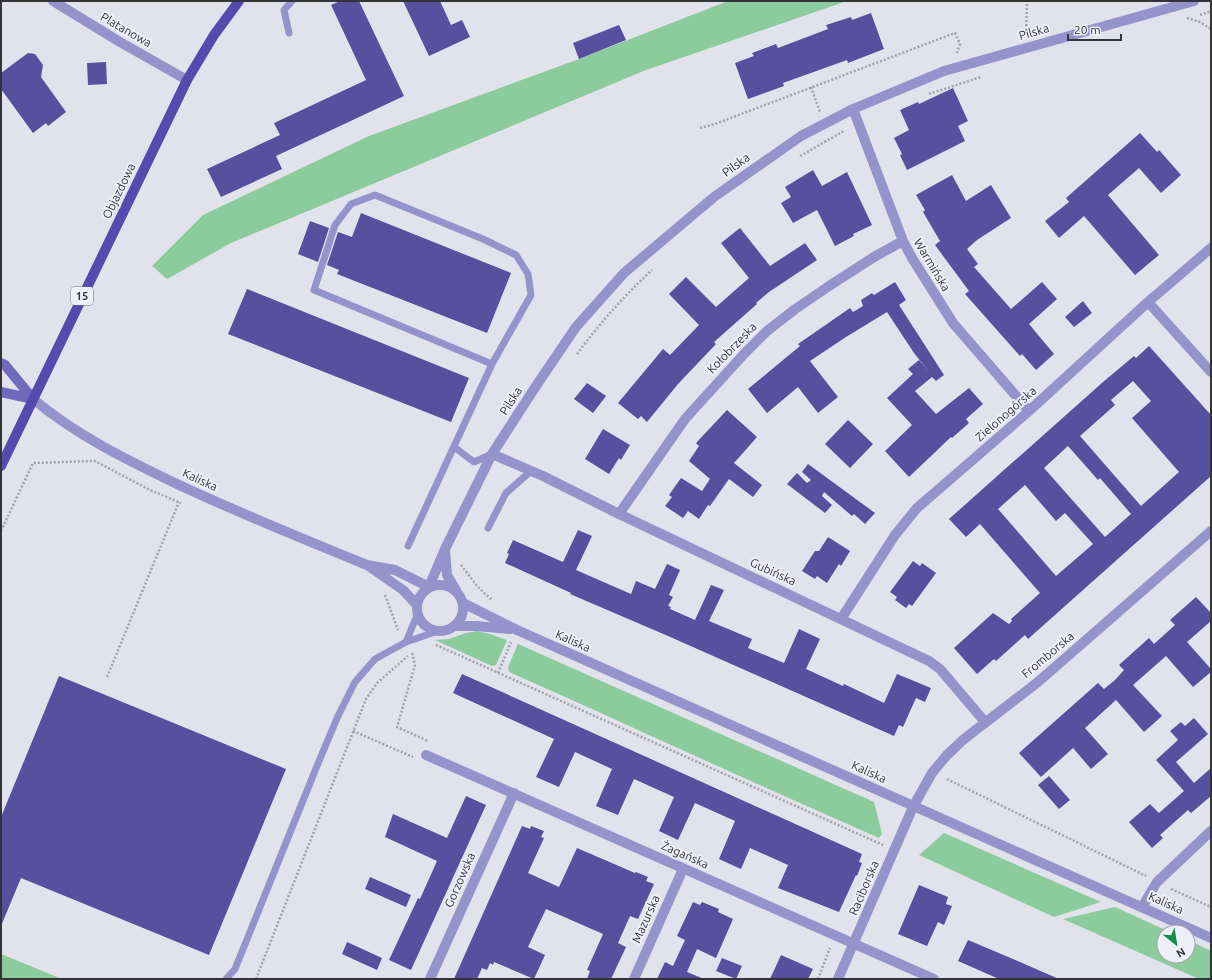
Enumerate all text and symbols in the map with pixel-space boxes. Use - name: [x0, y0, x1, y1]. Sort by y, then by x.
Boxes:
- street label: Platanowa: [98, 10, 154, 49]
- scale bar: [1068, 16, 1121, 42]
- street label: Pilska: [1017, 21, 1050, 42]
- text: 20 m: [1074, 23, 1101, 36]
- street label: Pilska: [719, 150, 752, 179]
- street label: Objazdowa: [99, 161, 138, 221]
- street label: Warmińska: [912, 236, 953, 293]
- road number: 15: [71, 287, 93, 305]
- street label: Kołobrzeska: [704, 320, 759, 376]
- street label: Pilska: [497, 384, 524, 417]
- street label: Zielonogórska: [973, 384, 1039, 444]
- street label: Kaliska: [181, 466, 220, 493]
- street label: Gubińska: [748, 555, 798, 588]
- street label: Kaliska: [554, 627, 593, 654]
- street label: Fromborska: [1019, 629, 1076, 680]
- street label: Kaliska: [850, 758, 889, 785]
- street label: Żagańska: [660, 838, 711, 871]
- street label: Gorzowska: [442, 850, 477, 909]
- street label: Raciborska: [846, 859, 881, 917]
- street label: Kaliska: [1147, 889, 1186, 916]
- street label: Mazurska: [629, 893, 662, 945]
- north arrow: [1156, 924, 1196, 964]
- text: N: [1174, 945, 1188, 960]

